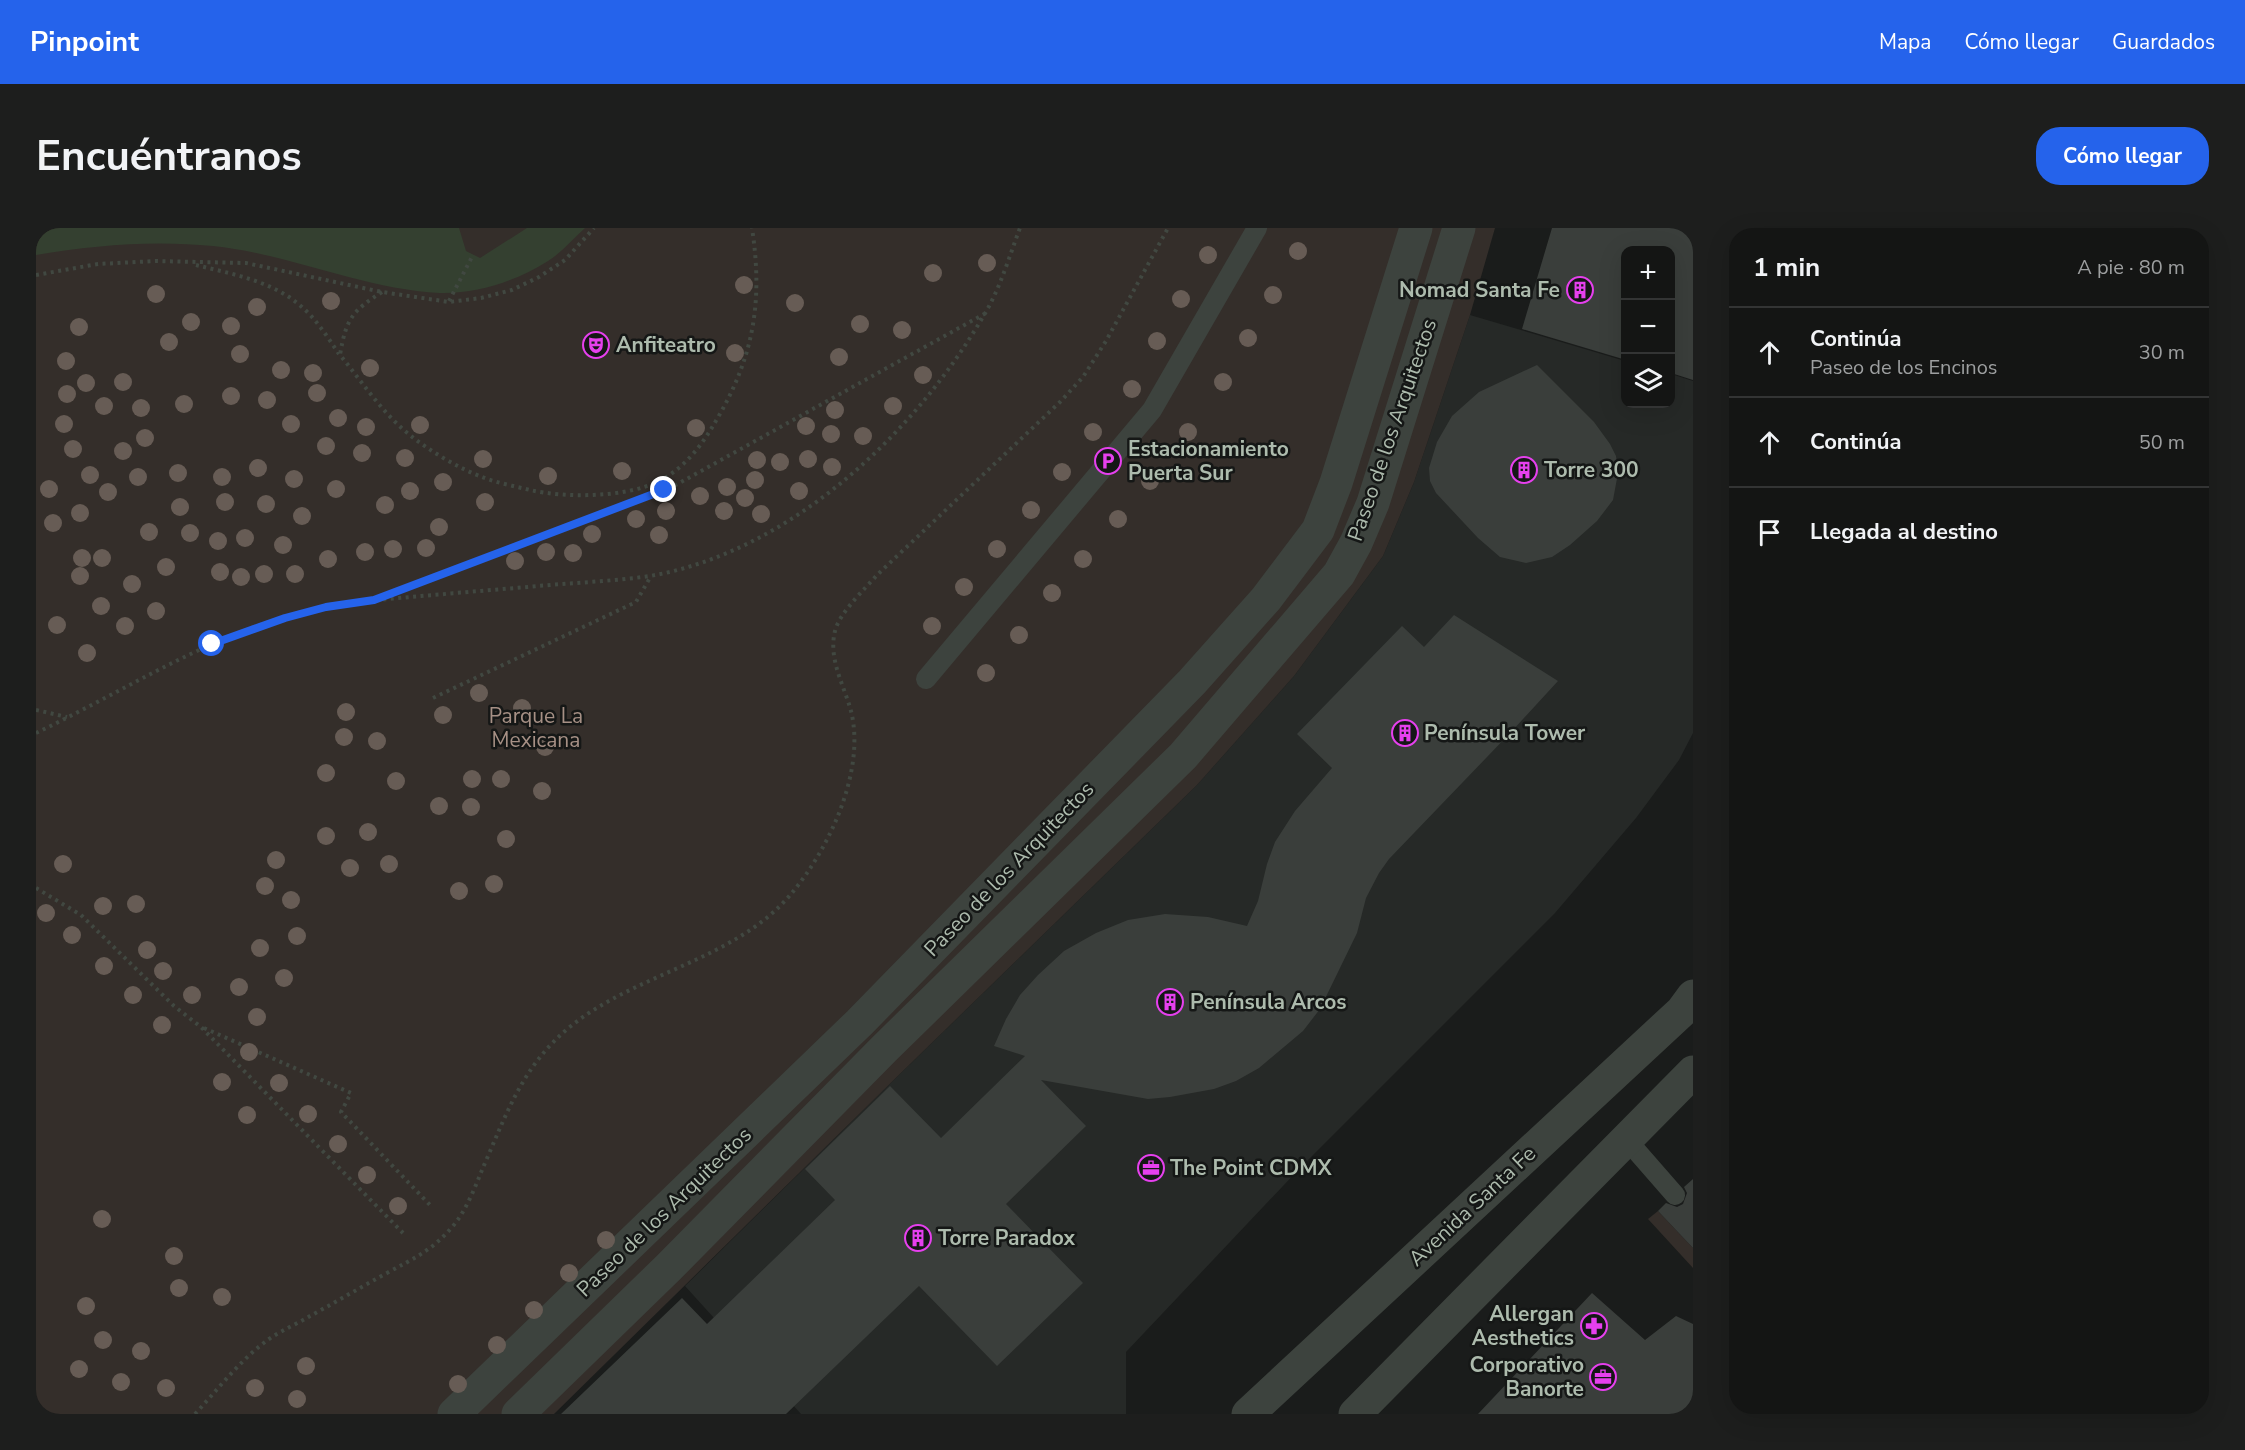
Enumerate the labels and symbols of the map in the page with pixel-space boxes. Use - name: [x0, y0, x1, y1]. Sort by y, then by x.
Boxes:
- building icon: Nomad Santa Fe: [1565, 275, 1595, 305]
- place label: Nomad Santa Fe: [1399, 276, 1560, 304]
- street label: Paseo de los Arquitectos: [1341, 315, 1443, 545]
- theatre icon: Anfiteatro: [581, 330, 611, 360]
- place label: Anfiteatro: [616, 331, 716, 359]
- place label: Estacionamiento Puerta Sur: [1128, 435, 1289, 487]
- parking icon: Estacionamiento Puerta Sur: [1093, 446, 1123, 476]
- building icon: Torre 300: [1509, 455, 1539, 485]
- place label: Torre 300: [1544, 456, 1639, 484]
- route end: [650, 476, 676, 502]
- route start: [198, 630, 224, 656]
- park label: Parque La Mexicana: [489, 702, 583, 754]
- building icon: Península Tower: [1390, 718, 1420, 748]
- place label: Península Tower: [1424, 719, 1586, 747]
- street label: Paseo de los Arquitectos: [918, 775, 1100, 963]
- building icon: Península Arcos: [1155, 987, 1185, 1017]
- place label: Península Arcos: [1190, 988, 1346, 1016]
- street label: Paseo de los Arquitectos: [570, 1121, 758, 1303]
- street label: Avenida Santa Fe: [1402, 1140, 1542, 1272]
- office icon: The Point CDMX: [1136, 1153, 1166, 1183]
- place label: The Point CDMX: [1170, 1154, 1333, 1182]
- building icon: Torre Paradox: [903, 1223, 933, 1253]
- place label: Torre Paradox: [938, 1224, 1076, 1252]
- place label: Allergan Aesthetics: [1472, 1300, 1574, 1352]
- pharmacy icon: Allergan Aesthetics: [1579, 1311, 1609, 1341]
- place label: Corporativo Banorte: [1469, 1351, 1584, 1403]
- office icon: Corporativo Banorte: [1588, 1362, 1618, 1392]

